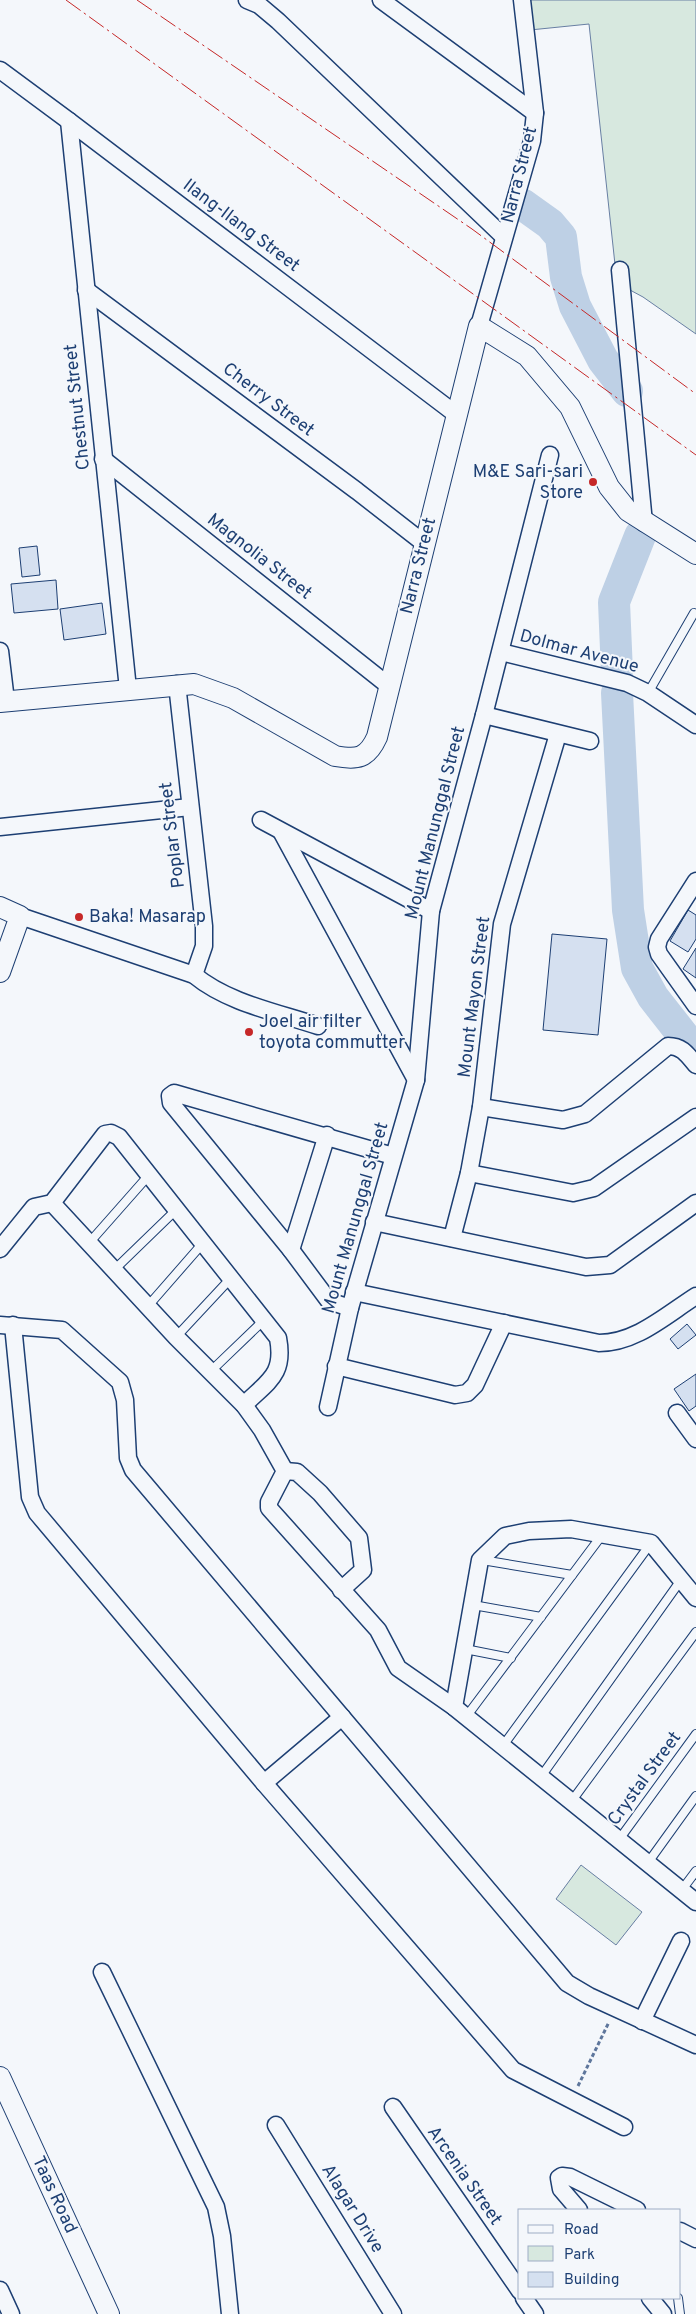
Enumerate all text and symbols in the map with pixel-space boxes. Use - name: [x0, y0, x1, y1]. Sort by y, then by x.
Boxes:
- street label: Narra Street: [497, 124, 543, 226]
- street label: Ilang-Ilang Street: [178, 174, 304, 278]
- street label: Chestnut Street: [60, 343, 96, 471]
- street label: Cherry Street: [217, 358, 319, 442]
- place label: M&E Sari-sari Store: [473, 461, 583, 505]
- marker: M&E Sari-sari Store: [587, 476, 599, 488]
- street label: Magnolia Street: [202, 509, 316, 605]
- street label: Narra Street: [396, 515, 442, 617]
- street label: Dolmar Avenue: [517, 625, 641, 679]
- street label: Mount Manunggal Street: [401, 724, 471, 922]
- street label: Poplar Street: [155, 781, 191, 889]
- place label: Baka! Masarap: [89, 906, 206, 929]
- marker: Baka! Masarap: [73, 911, 85, 923]
- street label: Mount Mayon Street: [454, 915, 496, 1079]
- place label: Joel air filter toyota commutter: [259, 1011, 405, 1055]
- marker: Joel air filter toyota commutter: [243, 1026, 255, 1038]
- street label: Mount Manunggal Street: [318, 1119, 394, 1317]
- street label: Crystal Street: [603, 1727, 687, 1831]
- street label: Arcenia Street: [421, 2122, 507, 2230]
- street label: Taas Road: [26, 2153, 82, 2237]
- street label: Alagar Drive: [316, 2160, 388, 2258]
- legend: [518, 2209, 681, 2299]
- text: Road: [564, 2221, 599, 2240]
- text: Park: [564, 2246, 595, 2265]
- text: Building: [564, 2271, 619, 2290]

